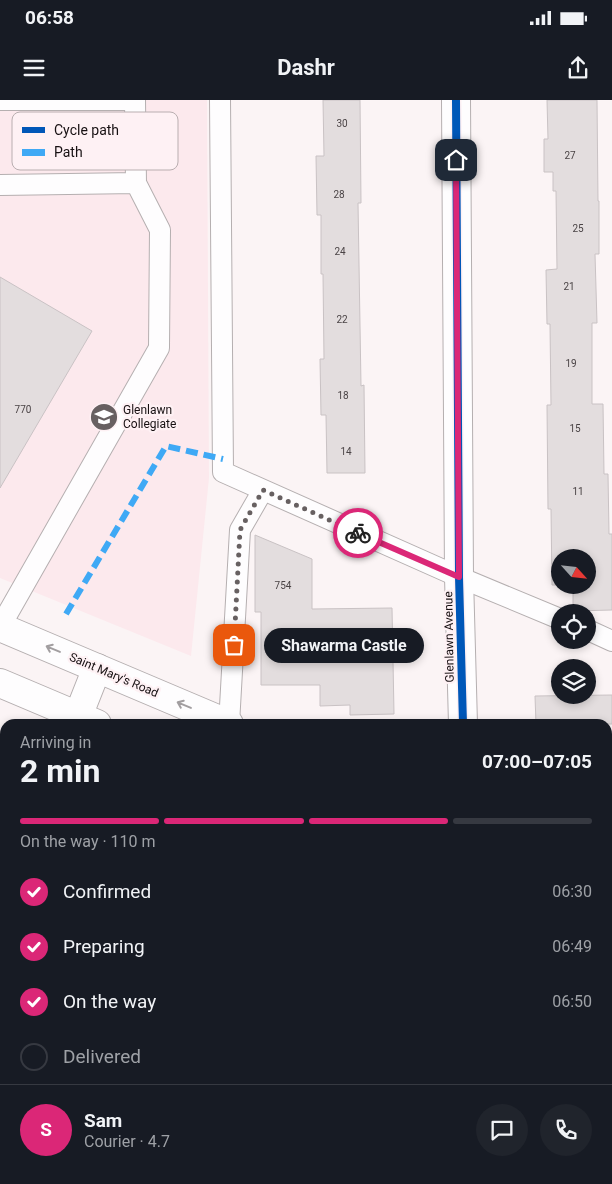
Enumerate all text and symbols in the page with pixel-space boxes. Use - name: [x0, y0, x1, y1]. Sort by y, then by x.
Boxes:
- text: 06:58: [25, 6, 74, 29]
- icon: menu: [20, 54, 48, 82]
- icon: share: [564, 54, 592, 82]
- text: Dashr: [277, 55, 335, 80]
- legend: [12, 112, 178, 170]
- house number: 30: [336, 118, 348, 129]
- text: Cycle path: [54, 122, 119, 138]
- pin: [435, 139, 477, 181]
- text: Path: [54, 144, 83, 160]
- icon: home: [442, 146, 470, 174]
- house number: 27: [564, 150, 576, 161]
- house number: 28: [333, 189, 345, 200]
- house number: 25: [572, 223, 584, 234]
- house number: 24: [334, 246, 346, 257]
- house number: 21: [563, 281, 575, 292]
- house number: 22: [336, 314, 348, 325]
- house number: 19: [565, 358, 577, 369]
- house number: 18: [337, 390, 349, 401]
- school or university icon: Glenlawn Collegiate: [89, 402, 119, 432]
- place label: Glenlawn Collegiate: [123, 403, 176, 431]
- house number: 770: [15, 404, 32, 415]
- house number: 15: [569, 423, 581, 434]
- house number: 14: [340, 446, 352, 457]
- house number: 11: [572, 486, 584, 497]
- courier: [333, 508, 383, 558]
- icon: bike: [344, 519, 372, 547]
- north arrow: [551, 549, 596, 594]
- map controls: [551, 549, 596, 704]
- house number: 754: [275, 580, 292, 591]
- street label: Glenlawn Avenue: [441, 591, 457, 683]
- button: locate: [551, 604, 596, 649]
- pin: [213, 624, 255, 666]
- callout: Shawarma Castle: [264, 628, 424, 662]
- icon: bag: [220, 631, 248, 659]
- text: Shawarma Castle: [281, 636, 407, 655]
- one-way arrow: [46, 644, 61, 654]
- street label: Saint Mary's Road: [67, 650, 161, 700]
- button: layers: [551, 659, 596, 704]
- one-way arrow: [177, 699, 192, 709]
- text: Arriving in: [20, 733, 91, 752]
- text: 07:00–07:05: [482, 750, 592, 773]
- text: 2 min: [20, 752, 100, 790]
- text: On the way · 110 m: [20, 832, 156, 851]
- icon: check: [20, 878, 48, 906]
- text: Confirmed: [63, 880, 151, 903]
- text: 06:30: [552, 882, 592, 901]
- icon: check: [20, 933, 48, 961]
- text: Preparing: [63, 935, 145, 958]
- text: 06:49: [552, 937, 592, 956]
- icon: check: [20, 988, 48, 1016]
- text: On the way: [63, 990, 156, 1013]
- text: 06:50: [552, 992, 592, 1011]
- text: Delivered: [63, 1045, 141, 1068]
- button: chat: [476, 1104, 528, 1156]
- button: phone: [540, 1104, 592, 1156]
- text: Sam: [84, 1109, 122, 1132]
- text: S: [40, 1118, 52, 1141]
- text: Courier · 4.7: [84, 1132, 170, 1151]

